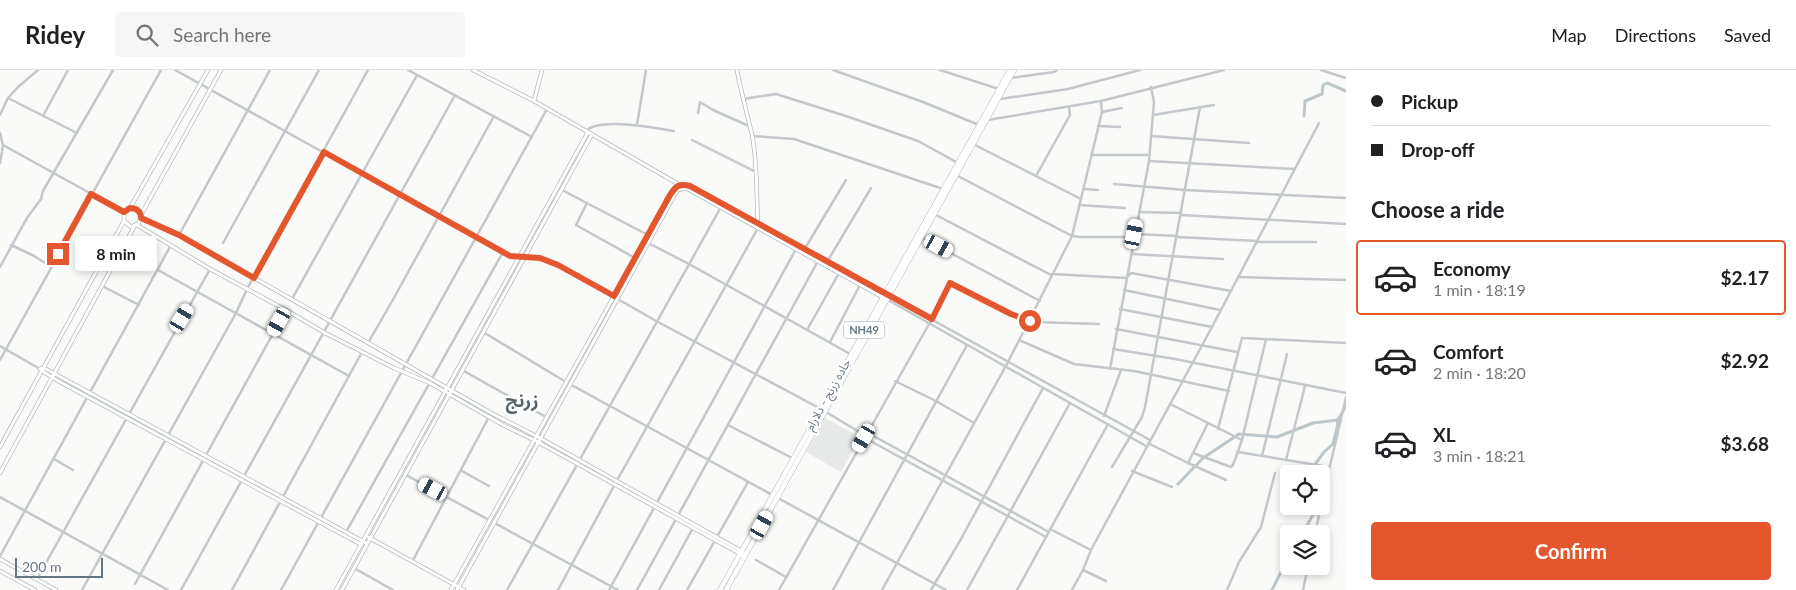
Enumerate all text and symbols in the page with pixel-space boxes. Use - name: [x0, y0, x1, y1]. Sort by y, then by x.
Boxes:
- search box: [115, 12, 465, 57]
- text: Ridey: [25, 20, 85, 49]
- icon: search: [133, 21, 161, 49]
- text: Search here: [173, 23, 271, 46]
- text: Map: [1551, 24, 1587, 46]
- text: Directions: [1615, 24, 1696, 46]
- text: Saved: [1724, 24, 1771, 46]
- text: Pickup: [1401, 90, 1458, 113]
- text: Drop-off: [1401, 138, 1475, 161]
- text: Choose a ride: [1371, 196, 1505, 223]
- car: [1123, 218, 1144, 250]
- car: [922, 232, 955, 260]
- callout: 8 min: [76, 236, 158, 272]
- route end: [47, 243, 69, 265]
- text: 8 min: [96, 244, 136, 263]
- icon: car: [1373, 255, 1418, 300]
- text: Economy: [1433, 257, 1511, 280]
- text: $2.17: [1720, 266, 1769, 289]
- text: 1 min · 18:19: [1433, 280, 1526, 299]
- car: [167, 301, 196, 335]
- car: [265, 305, 292, 339]
- route start: [1019, 310, 1041, 332]
- road number: NH49: [844, 322, 884, 338]
- icon: car: [1373, 338, 1418, 383]
- text: Comfort: [1433, 340, 1504, 363]
- text: $2.92: [1720, 349, 1769, 372]
- street label: جاده زرنج - دلارام: [802, 356, 855, 434]
- text: 2 min · 18:20: [1433, 363, 1526, 382]
- district label: زرنج: [505, 389, 539, 414]
- car: [850, 421, 877, 455]
- icon: car: [1373, 421, 1418, 466]
- text: XL: [1433, 423, 1456, 446]
- text: $3.68: [1720, 432, 1769, 455]
- text: 3 min · 18:21: [1433, 446, 1526, 465]
- map controls: [1280, 465, 1330, 575]
- button: locate: [1280, 465, 1330, 515]
- car: [416, 475, 449, 503]
- car: [748, 508, 775, 542]
- button: Confirm: [1371, 522, 1771, 580]
- button: layers: [1280, 525, 1330, 575]
- scale bar: [15, 555, 102, 578]
- text: 200 m: [22, 558, 61, 575]

